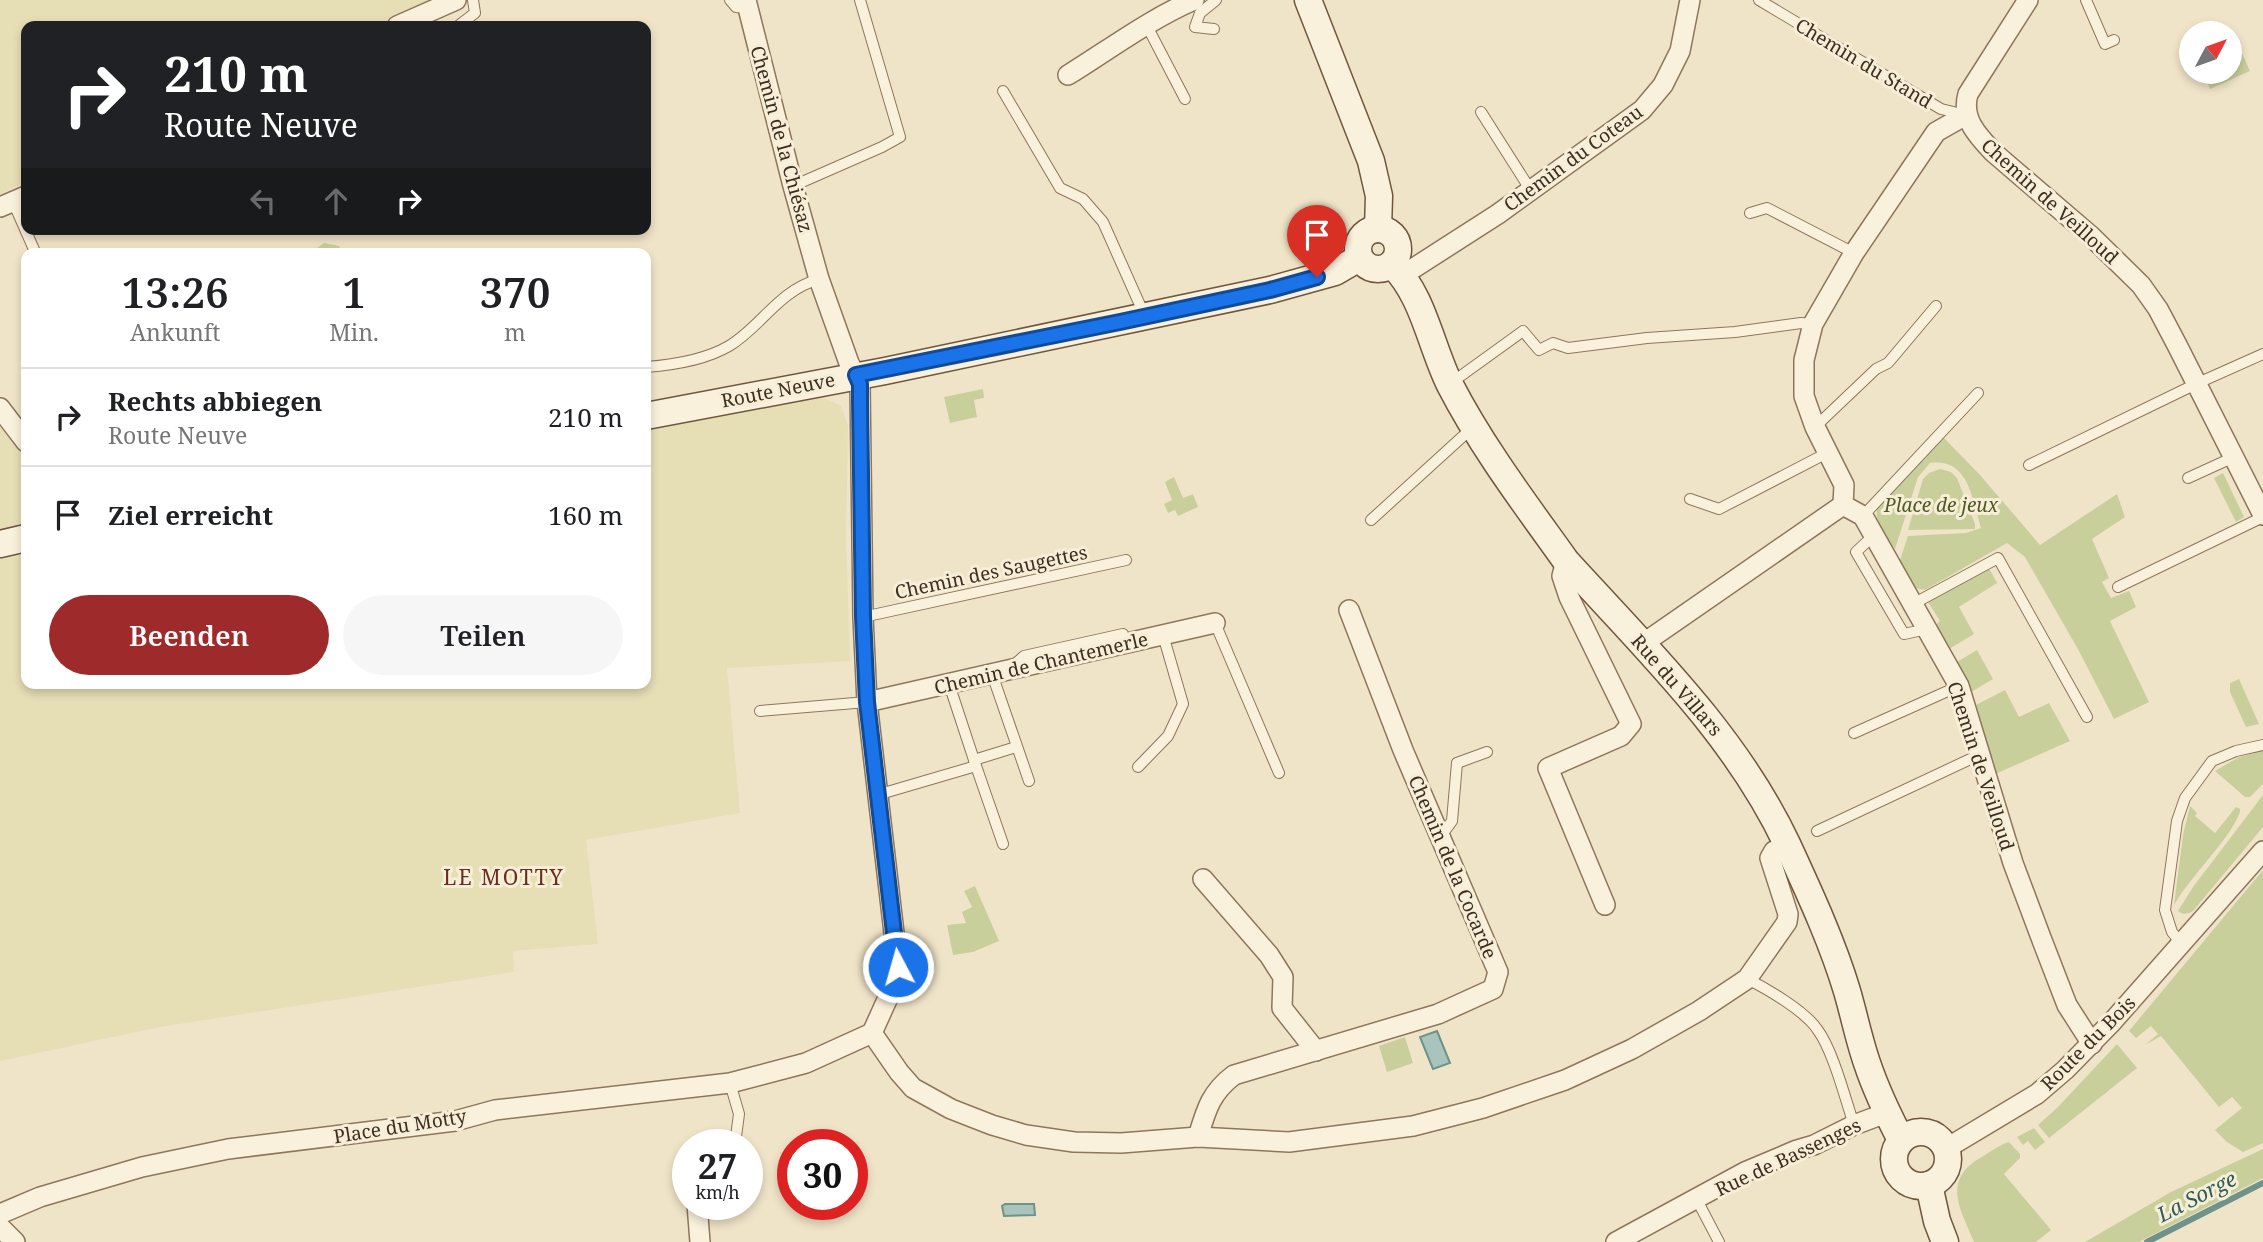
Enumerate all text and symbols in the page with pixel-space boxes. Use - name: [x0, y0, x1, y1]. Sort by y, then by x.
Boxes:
- street label: Chemin du Stand: [1791, 12, 1938, 114]
- north arrow: [2179, 21, 2242, 84]
- map controls: [2179, 21, 2242, 84]
- text: 210 m: [164, 40, 308, 106]
- street label: Chemin de la Chiésaz: [745, 43, 819, 235]
- icon: right: [49, 49, 140, 140]
- street label: Chemin du Coteau: [1498, 99, 1648, 217]
- text: Route Neuve: [164, 103, 358, 146]
- street label: Chemin de Veilloud: [1976, 132, 2124, 270]
- icon: left: [244, 182, 282, 220]
- icon: ahead: [317, 182, 355, 220]
- icon: right: [390, 182, 428, 220]
- pin: [1287, 205, 1347, 277]
- icon: arrive: [1298, 216, 1336, 254]
- text: 13:26: [122, 263, 229, 320]
- text: 1: [342, 263, 366, 320]
- text: 370: [479, 263, 550, 320]
- text: Ankunft: [130, 316, 220, 348]
- text: Min.: [329, 316, 379, 348]
- text: m: [504, 316, 526, 348]
- street label: Route Neuve: [719, 366, 837, 414]
- text: Rechts abbiegen: [108, 383, 322, 419]
- icon: right: [49, 398, 87, 436]
- text: 210 m: [548, 399, 623, 435]
- text: Route Neuve: [108, 419, 247, 451]
- park label: Place de jeux: [1883, 492, 1999, 518]
- icon: arrive: [49, 496, 87, 534]
- text: Ziel erreicht: [108, 497, 273, 533]
- text: 160 m: [548, 497, 623, 533]
- street label: Chemin des Saugettes: [892, 539, 1090, 605]
- button: Beenden: [49, 595, 329, 675]
- button: Teilen: [343, 595, 623, 675]
- street label: Chemin de Chantemerle: [932, 626, 1150, 700]
- street label: Rue du Villars: [1625, 628, 1729, 742]
- street label: Chemin de Veilloud: [1941, 678, 2021, 854]
- street label: Chemin de la Cocarde: [1403, 771, 1503, 963]
- district label: LE MOTTY: [443, 863, 565, 891]
- position arrow: [861, 930, 935, 1004]
- street label: Route du Bois: [2035, 990, 2141, 1096]
- street label: Place du Motty: [332, 1103, 469, 1149]
- street label: Rue de Bassenges: [1711, 1112, 1865, 1202]
- speed limit sign: 30: [777, 1129, 868, 1220]
- text: 27: [698, 1142, 737, 1189]
- water label: La Sorge: [2151, 1164, 2241, 1228]
- text: km/h: [695, 1180, 740, 1204]

